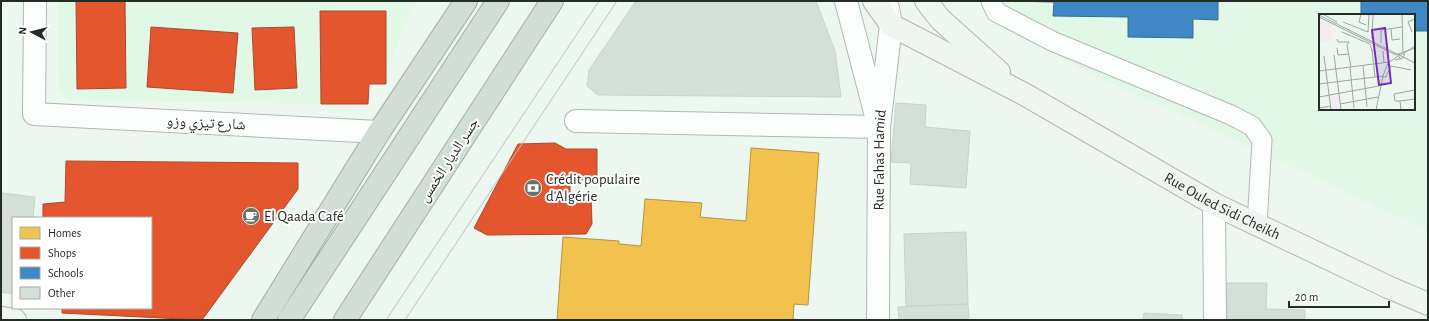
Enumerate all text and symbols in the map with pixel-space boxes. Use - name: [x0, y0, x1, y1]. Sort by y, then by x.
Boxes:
- north arrow: [12, 12, 52, 52]
- inset map: [1319, 14, 1415, 110]
- text: N: [17, 26, 28, 35]
- street label: Rue Fahas Hamid: [871, 108, 889, 211]
- street label: شارع تيزي وزو: [166, 113, 246, 136]
- street label: جسر الديار الخمس: [416, 115, 484, 206]
- street label: Rue Ouled Sidi Cheikh: [1162, 169, 1283, 242]
- place label: Crédit populaire d'Algérie: [546, 172, 640, 204]
- bank icon: Crédit populaire d'Algérie: [523, 178, 543, 198]
- cafe icon: El Qaada Café: [241, 206, 261, 226]
- place label: El Qaada Café: [264, 209, 344, 224]
- legend: [12, 217, 152, 309]
- text: Homes: [48, 227, 81, 239]
- text: Shops: [48, 247, 76, 259]
- text: Schools: [48, 267, 83, 279]
- scale bar: [1289, 283, 1389, 309]
- text: Other: [48, 287, 75, 299]
- text: 20 m: [1295, 291, 1318, 303]

